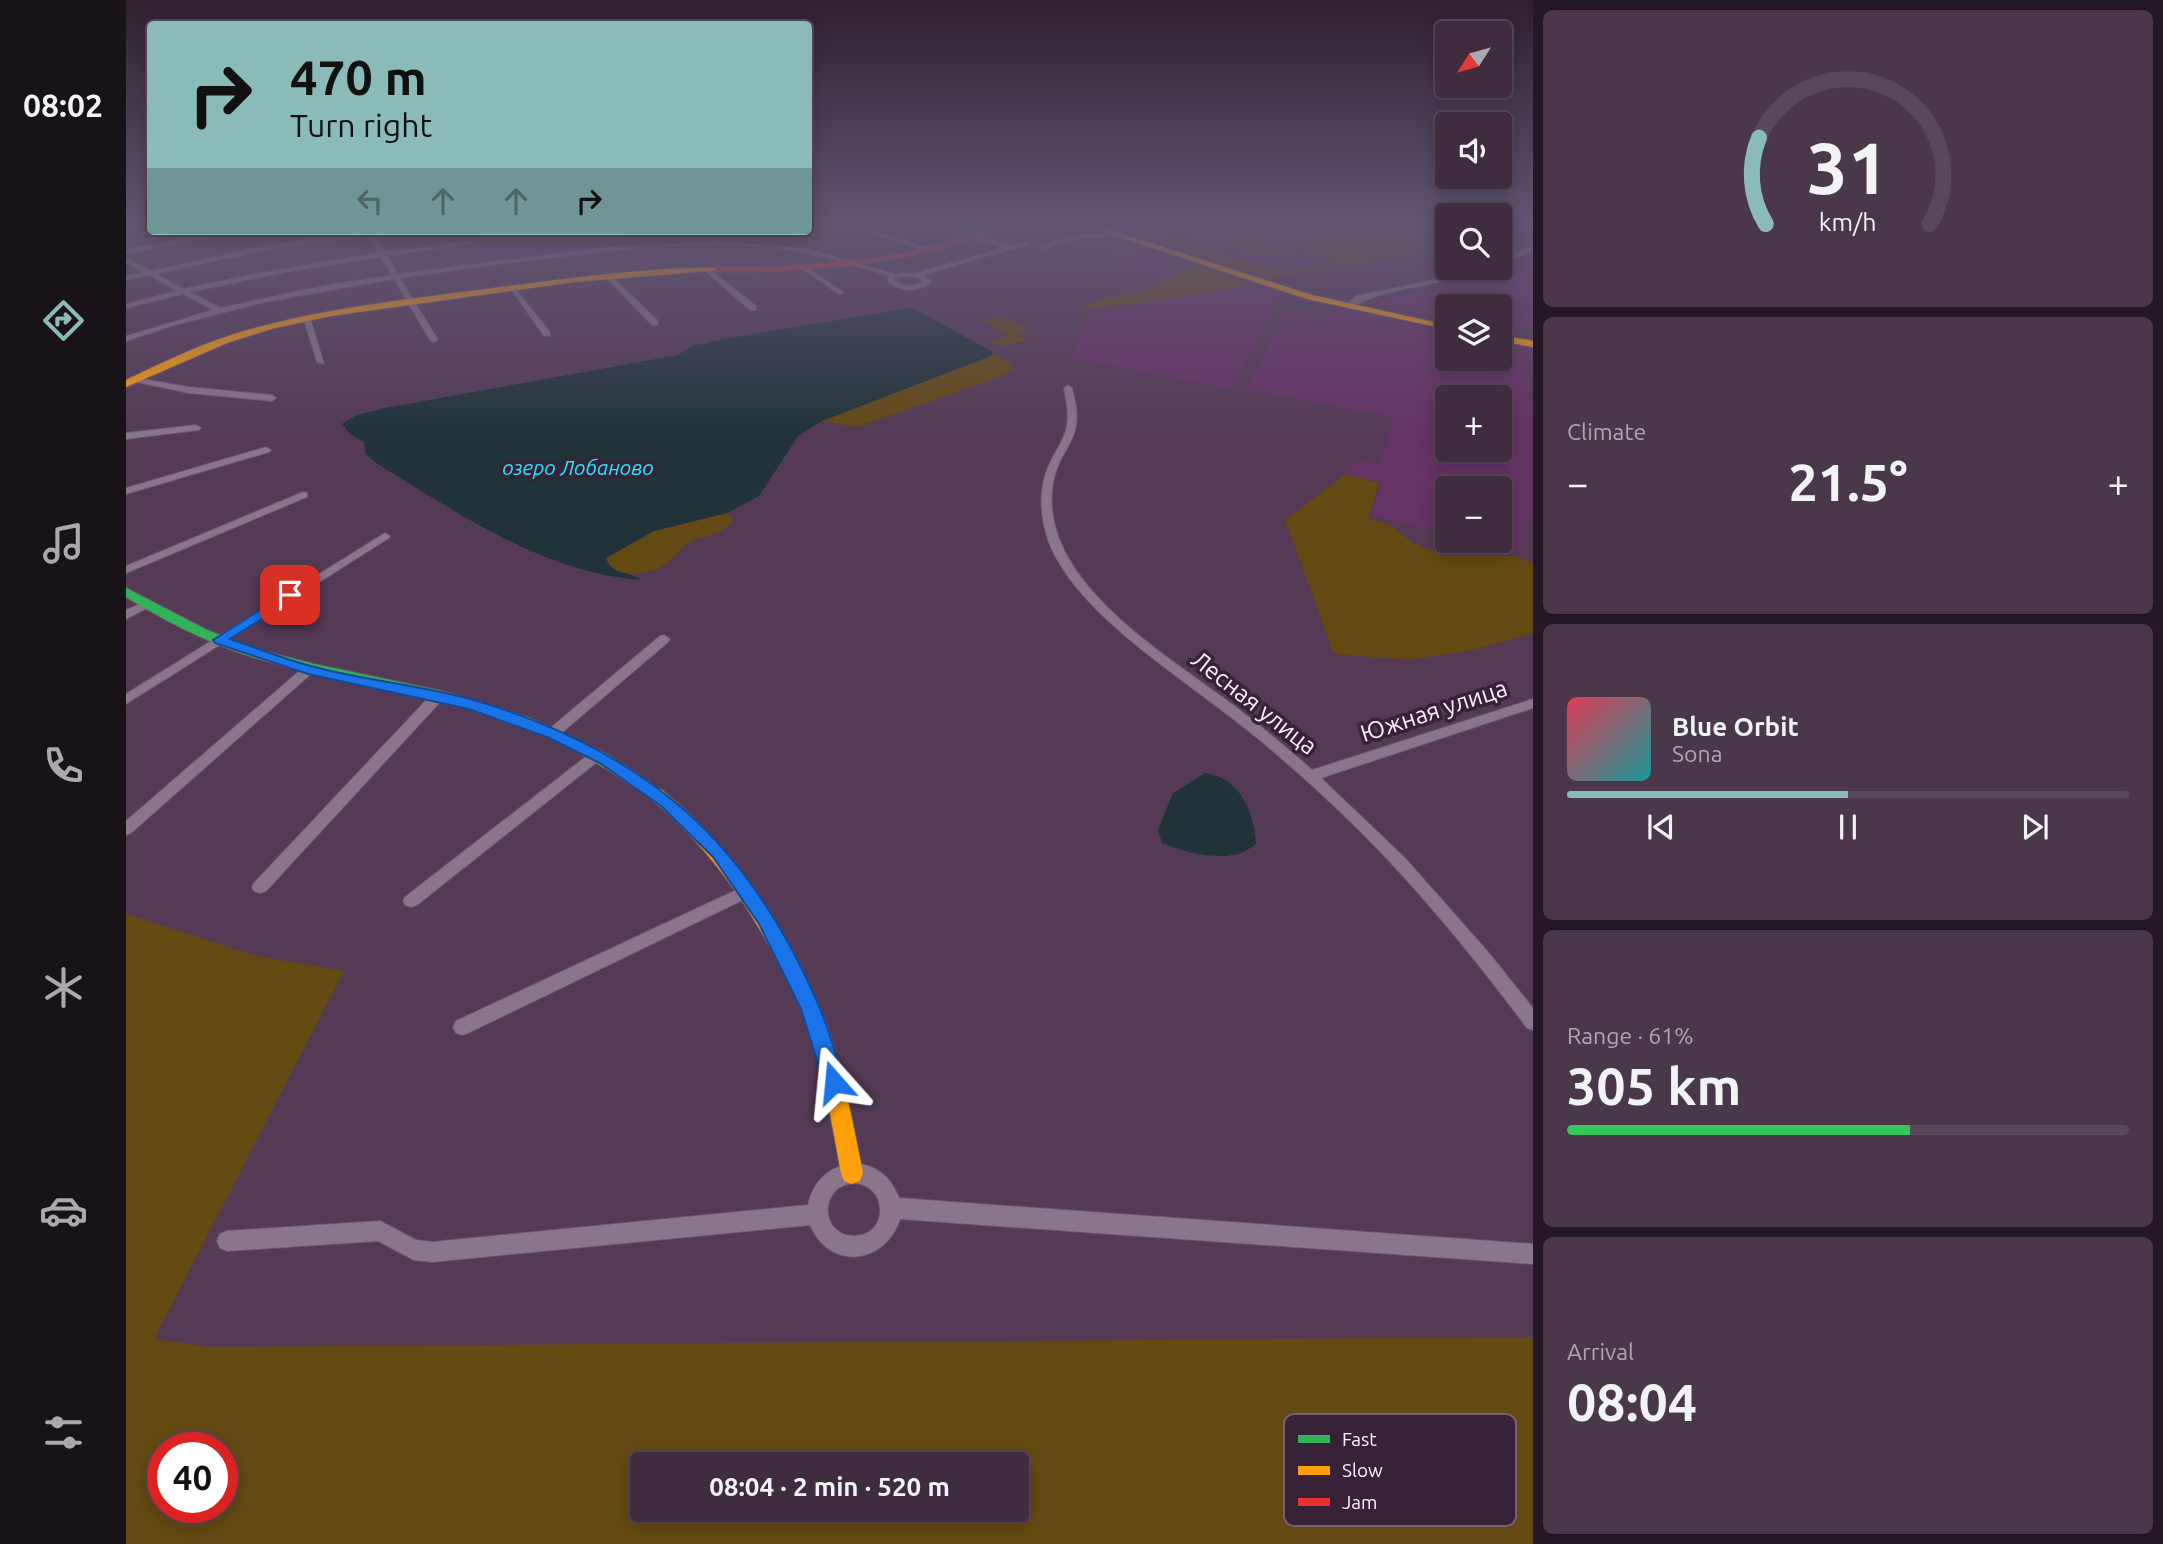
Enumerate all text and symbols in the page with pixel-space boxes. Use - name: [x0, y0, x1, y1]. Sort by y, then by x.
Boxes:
- north arrow: [1435, 21, 1512, 98]
- map controls: [1435, 21, 1512, 553]
- icon: right: [175, 49, 266, 140]
- text: 470 m: [290, 49, 427, 104]
- text: 08:02: [23, 87, 103, 123]
- text: Turn right: [290, 107, 432, 143]
- button: sound: [1435, 112, 1512, 189]
- text: 31: [1807, 127, 1889, 209]
- icon: left: [351, 182, 389, 220]
- icon: ahead: [424, 182, 462, 220]
- icon: ahead: [497, 182, 535, 220]
- icon: right: [570, 182, 608, 220]
- button: search: [1435, 203, 1512, 280]
- text: km/h: [1819, 208, 1877, 236]
- button: layers: [1435, 294, 1512, 371]
- icon: directions: [39, 296, 88, 345]
- button: +: [1435, 385, 1512, 462]
- text: Climate: [1567, 419, 1646, 444]
- text: 21.5°: [1788, 453, 1908, 511]
- water label: озеро Лобаново: [502, 455, 654, 479]
- text: −: [1567, 462, 1588, 504]
- text: +: [2108, 462, 2129, 504]
- button: −: [1435, 476, 1512, 553]
- icon: music: [39, 519, 88, 568]
- pin: [260, 565, 320, 625]
- icon: arrive: [271, 576, 309, 614]
- street label: Лесная улица: [1186, 645, 1322, 760]
- street label: Южная улица: [1357, 674, 1511, 747]
- text: Blue Orbit: [1672, 712, 1799, 741]
- icon: phone: [39, 741, 88, 790]
- text: Sona: [1672, 741, 1722, 766]
- icon: previous: [1642, 808, 1680, 846]
- icon: pause: [1829, 808, 1867, 846]
- icon: next: [2016, 808, 2054, 846]
- icon: climate: [39, 963, 88, 1012]
- text: Range · 61%: [1567, 1023, 1694, 1048]
- position arrow: [797, 1045, 871, 1119]
- text: 305 km: [1567, 1057, 1741, 1115]
- icon: car: [39, 1186, 88, 1235]
- text: Arrival: [1567, 1339, 1634, 1364]
- text: 08:04: [1567, 1373, 1697, 1431]
- icon: filters: [39, 1408, 88, 1457]
- legend: [1284, 1414, 1516, 1526]
- text: Fast: [1342, 1428, 1377, 1450]
- speed limit sign: 40: [147, 1432, 238, 1523]
- text: Slow: [1342, 1459, 1383, 1481]
- text: 08:04 · 2 min · 520 m: [709, 1472, 950, 1501]
- text: Jam: [1342, 1491, 1378, 1513]

